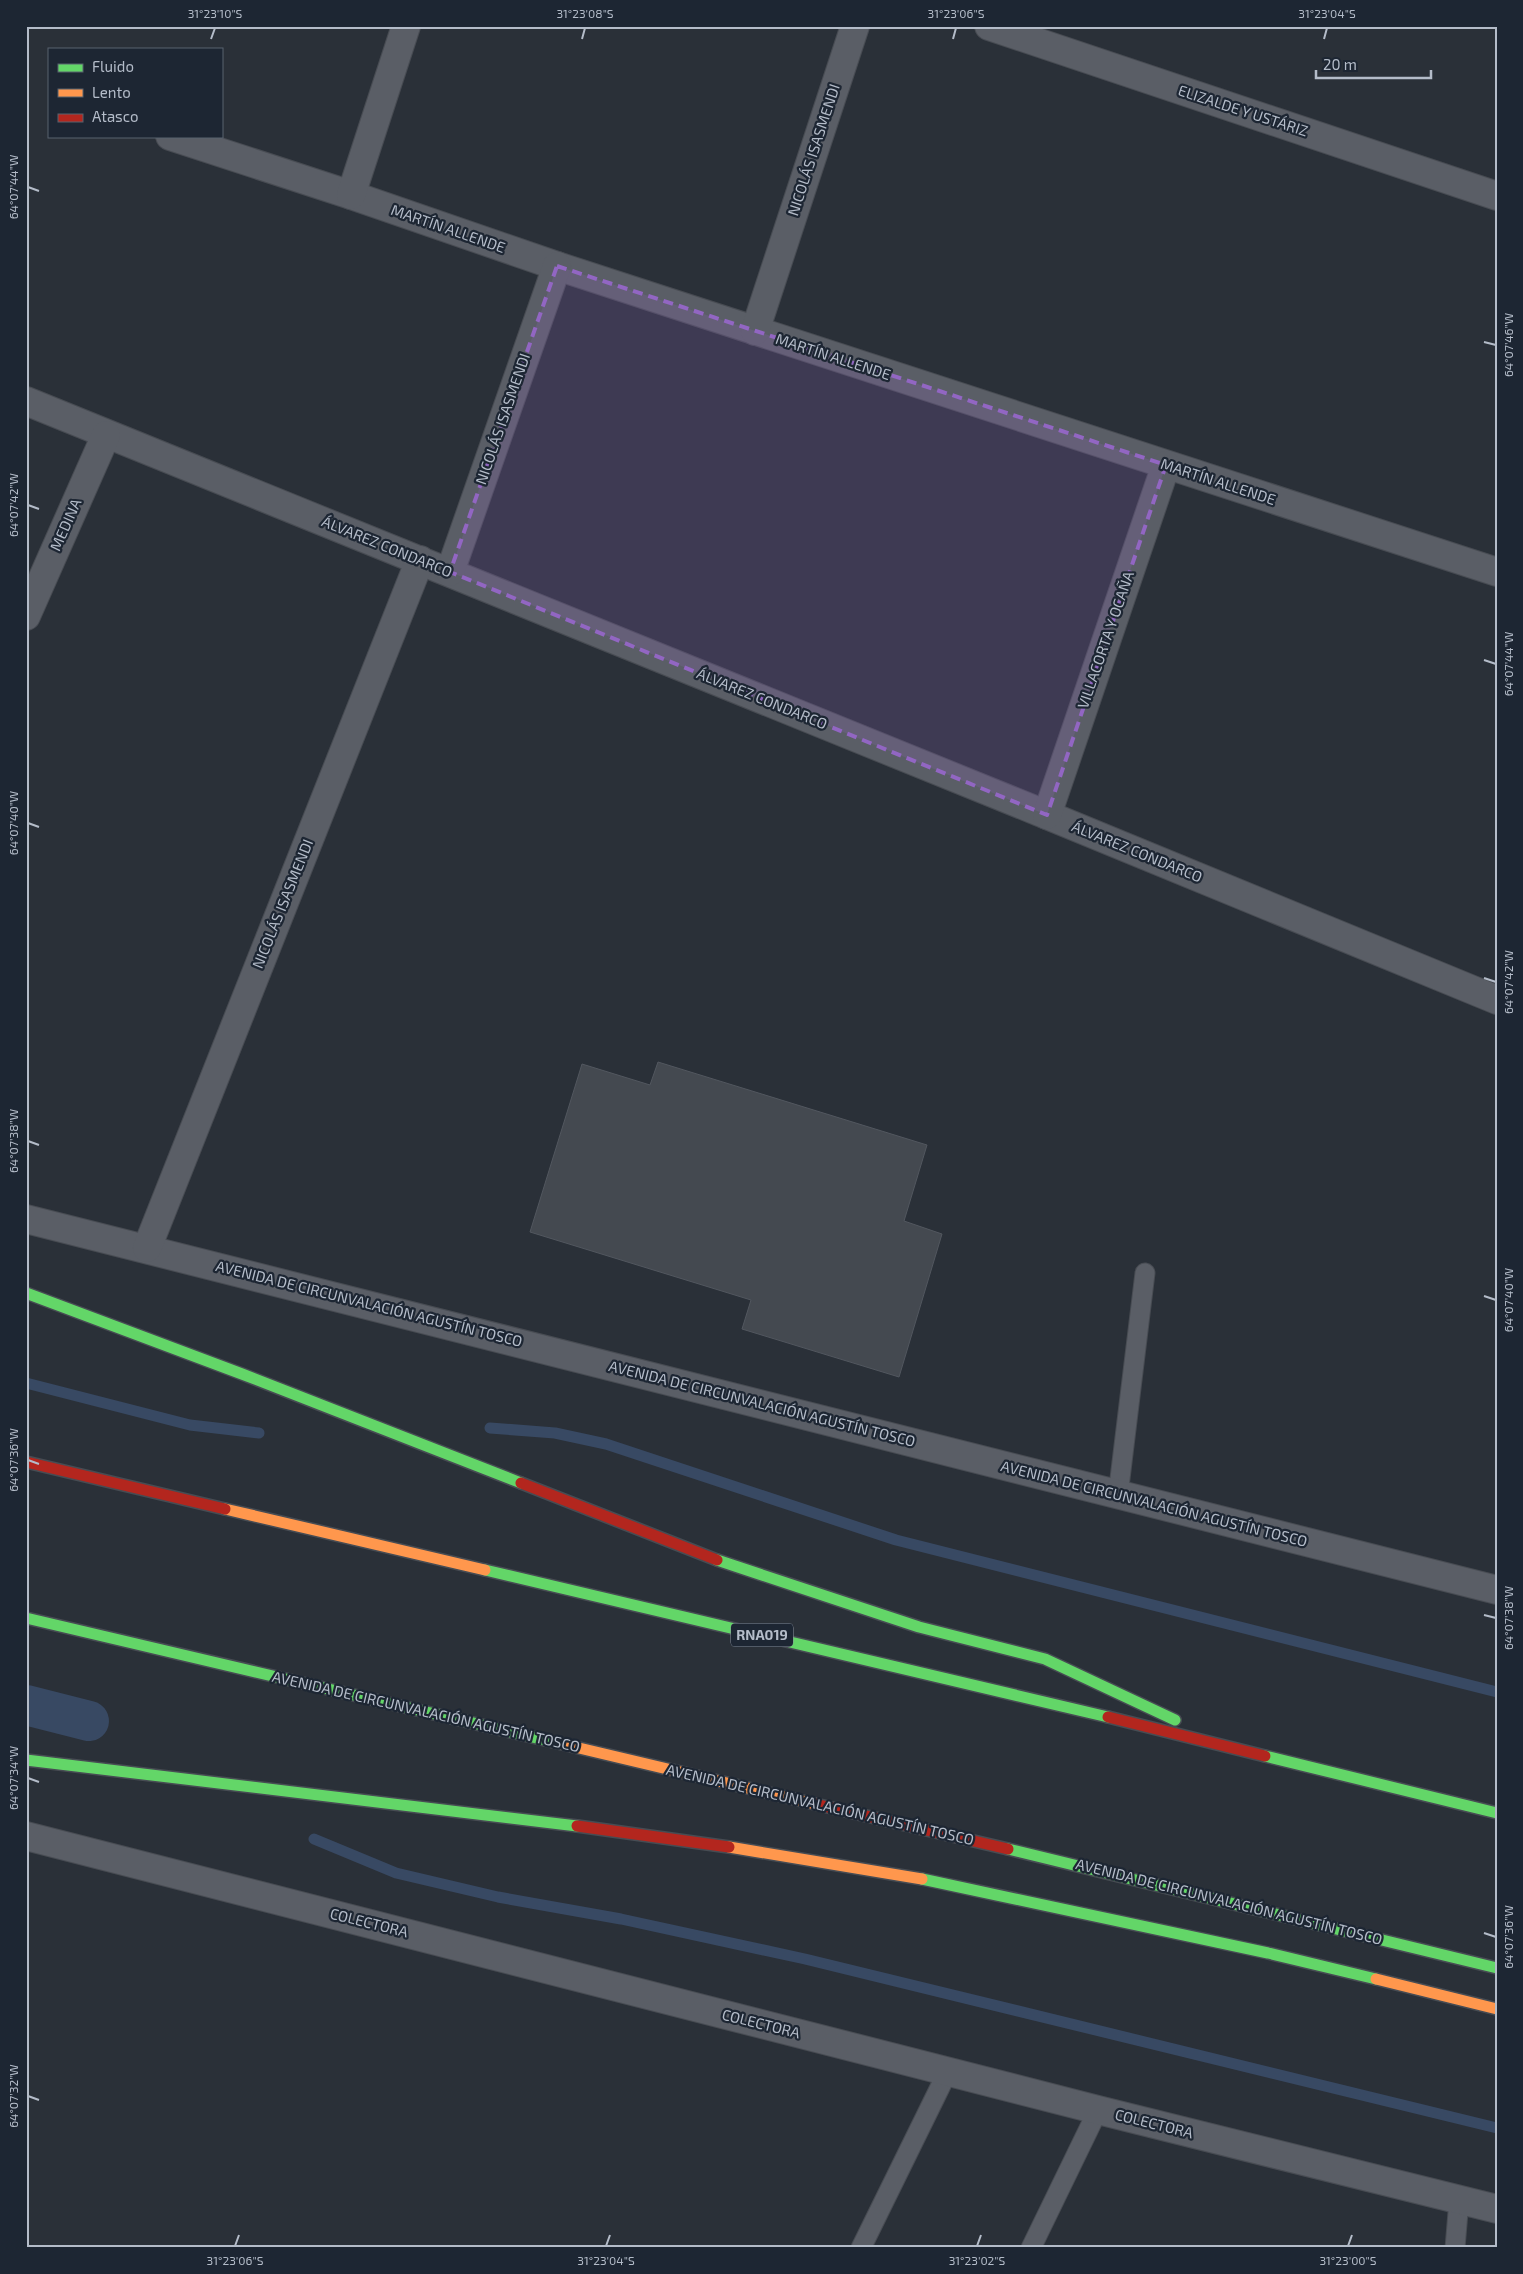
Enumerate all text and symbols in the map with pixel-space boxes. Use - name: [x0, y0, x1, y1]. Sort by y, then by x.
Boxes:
- text: 31°23'10"S: [188, 6, 243, 20]
- text: 31°23'08"S: [556, 6, 614, 20]
- text: 31°23'06"S: [928, 6, 985, 20]
- text: 31°23'04"S: [1298, 6, 1356, 20]
- legend: [48, 48, 222, 138]
- scale bar: [1316, 48, 1430, 80]
- text: 20 m: [1323, 55, 1357, 73]
- text: Fluido: [92, 57, 134, 75]
- street label: NICOLÁS ISASMENDI: [783, 81, 843, 218]
- street label: ELIZALDE Y USTÁRIZ: [1176, 81, 1311, 140]
- text: Lento: [92, 83, 131, 101]
- text: Atasco: [92, 107, 138, 125]
- text: 64°07'44"W: [6, 155, 20, 219]
- street label: MARTÍN ALLENDE: [389, 200, 508, 256]
- text: 64°07'46"W: [1501, 313, 1515, 377]
- street label: MARTÍN ALLENDE: [774, 329, 893, 383]
- street label: NICOLÁS ISASMENDI: [471, 351, 533, 487]
- street label: MARTÍN ALLENDE: [1159, 454, 1278, 508]
- text: 64°07'42"W: [6, 473, 20, 537]
- street label: MEDINA: [46, 495, 85, 554]
- street label: ÁLVAREZ CONDARCO: [319, 512, 455, 580]
- street label: VILLACORTA Y OCAÑA: [1073, 568, 1137, 711]
- text: 64°07'44"W: [1501, 632, 1515, 696]
- street label: ÁLVAREZ CONDARCO: [694, 664, 830, 732]
- text: 64°07'40"W: [6, 791, 20, 855]
- street label: ÁLVAREZ CONDARCO: [1069, 817, 1205, 885]
- street label: NICOLÁS ISASMENDI: [248, 836, 316, 971]
- text: 64°07'42"W: [1501, 950, 1515, 1014]
- text: 64°07'38"W: [6, 1109, 20, 1173]
- street label: AVENIDA DE CIRCUNVALACIÓN AGUSTÍN TOSCO: [214, 1256, 524, 1350]
- text: 64°07'40"W: [1501, 1268, 1515, 1332]
- street label: AVENIDA DE CIRCUNVALACIÓN AGUSTÍN TOSCO: [607, 1356, 917, 1450]
- text: 64°07'36"W: [6, 1428, 20, 1492]
- street label: AVENIDA DE CIRCUNVALACIÓN AGUSTÍN TOSCO: [999, 1456, 1309, 1550]
- text: 64°07'38"W: [1501, 1586, 1515, 1650]
- road number: RNA019: [731, 1624, 793, 1646]
- street label: AVENIDA DE CIRCUNVALACIÓN AGUSTÍN TOSCO: [271, 1667, 582, 1755]
- text: 64°07'34"W: [6, 1746, 20, 1810]
- street label: AVENIDA DE CIRCUNVALACIÓN AGUSTÍN TOSCO: [665, 1760, 976, 1848]
- street label: AVENIDA DE CIRCUNVALACIÓN AGUSTÍN TOSCO: [1074, 1854, 1384, 1948]
- street label: COLECTORA: [328, 1904, 411, 1941]
- text: 64°07'36"W: [1501, 1905, 1515, 1969]
- street label: COLECTORA: [720, 2005, 803, 2042]
- text: 64°07'32"W: [6, 2064, 20, 2128]
- street label: COLECTORA: [1113, 2105, 1196, 2142]
- text: 31°23'06"S: [207, 2253, 264, 2267]
- text: 31°23'04"S: [577, 2253, 635, 2267]
- text: 31°23'02"S: [949, 2253, 1006, 2267]
- text: 31°23'00"S: [1319, 2253, 1377, 2267]

